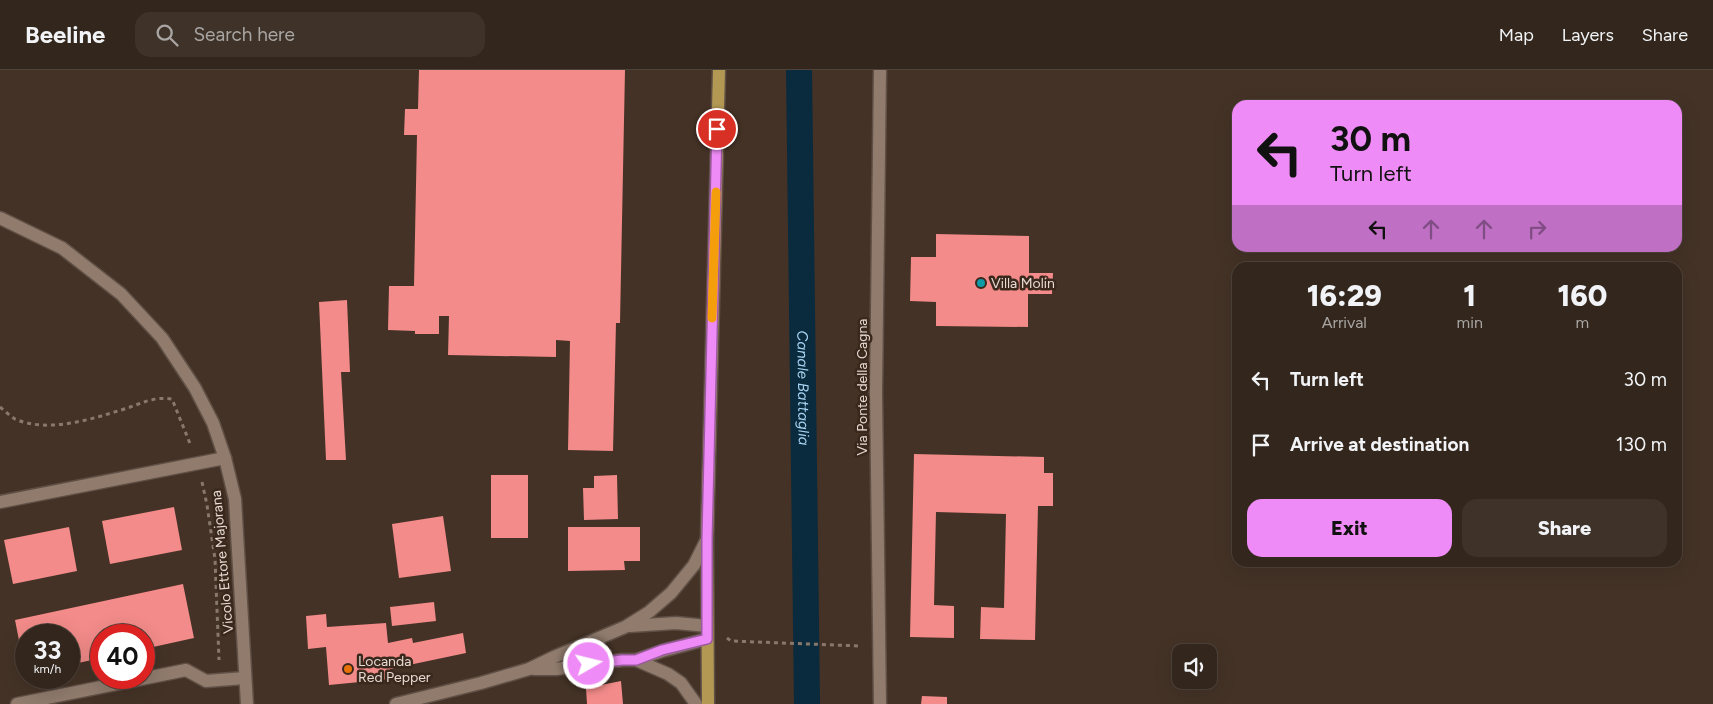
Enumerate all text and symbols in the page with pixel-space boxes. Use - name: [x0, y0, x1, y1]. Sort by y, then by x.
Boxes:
- search box: [135, 12, 485, 57]
- text: Beeline: [25, 20, 105, 49]
- icon: search: [153, 21, 181, 49]
- text: Search here: [193, 23, 295, 46]
- text: Map: [1499, 24, 1534, 46]
- text: Layers: [1562, 24, 1614, 46]
- text: Share: [1642, 24, 1688, 46]
- pin: [696, 108, 738, 150]
- icon: arrive: [703, 115, 731, 143]
- text: 30 m: [1330, 118, 1411, 160]
- icon: left: [1247, 120, 1312, 185]
- text: Turn left: [1330, 160, 1412, 187]
- icon: left: [1364, 215, 1392, 243]
- icon: ahead: [1417, 215, 1445, 243]
- icon: ahead: [1470, 215, 1498, 243]
- icon: right: [1523, 215, 1551, 243]
- place label: Villa Molin: [991, 275, 1055, 292]
- marker: Villa Molin: [975, 277, 987, 289]
- text: 16:29: [1307, 277, 1382, 314]
- text: 1: [1463, 277, 1476, 314]
- text: 160: [1557, 277, 1607, 314]
- text: Arrival: [1322, 313, 1367, 332]
- text: min: [1457, 313, 1483, 332]
- text: m: [1576, 313, 1589, 332]
- street label: Via Ponte della Cagna: [854, 319, 871, 455]
- water label: Canale Battaglia: [793, 330, 813, 446]
- icon: left: [1247, 366, 1275, 394]
- text: Turn left: [1290, 368, 1364, 391]
- text: 30 m: [1624, 368, 1667, 391]
- icon: arrive: [1247, 431, 1275, 459]
- text: Arrive at destination: [1290, 433, 1469, 456]
- text: 130 m: [1616, 433, 1667, 456]
- street label: Vicolo Ettore Majorana: [208, 490, 237, 634]
- button: Exit: [1247, 499, 1452, 557]
- button: Share: [1462, 499, 1667, 557]
- speed limit sign: 40: [90, 624, 155, 689]
- text: 33: [34, 635, 61, 665]
- position arrow: [562, 637, 614, 689]
- map controls: [1172, 644, 1217, 689]
- button: sound: [1172, 644, 1217, 689]
- place label: Locanda Red Pepper: [358, 653, 431, 686]
- text: km/h: [34, 662, 61, 676]
- marker: Locanda Red Pepper: [342, 663, 354, 675]

